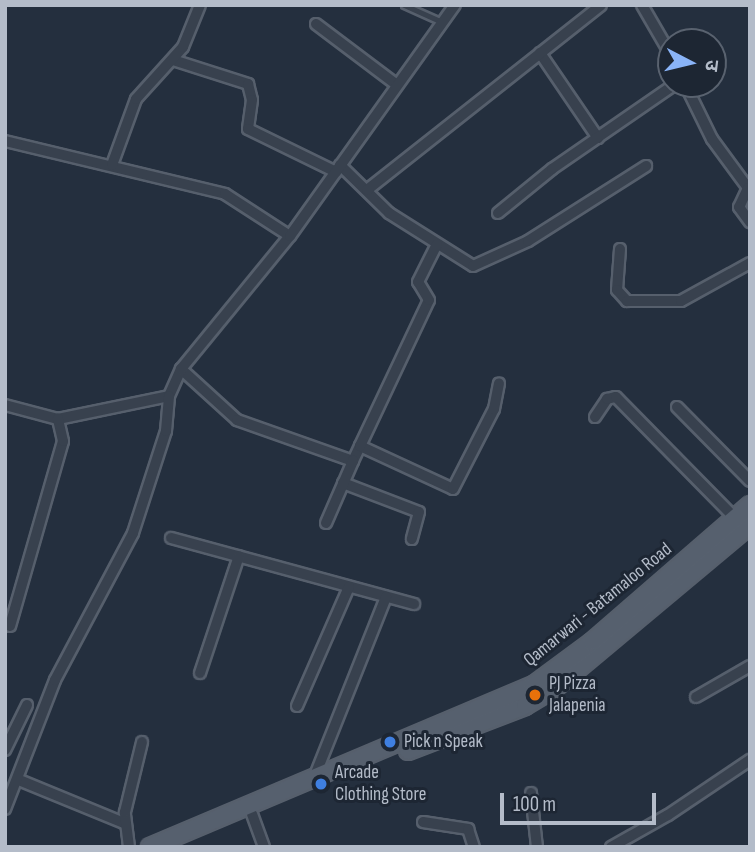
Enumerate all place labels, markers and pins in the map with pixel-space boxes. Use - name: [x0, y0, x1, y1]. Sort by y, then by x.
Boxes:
- place label: PJ Pizza Jalapenia: [549, 673, 606, 717]
- marker: PJ Pizza Jalapenia: [527, 687, 543, 703]
- place label: Pick n Speak: [404, 731, 483, 753]
- marker: Pick n Speak: [382, 734, 398, 750]
- place label: Arcade Clothing Store: [335, 762, 426, 806]
- marker: Arcade Clothing Store: [313, 776, 329, 792]

